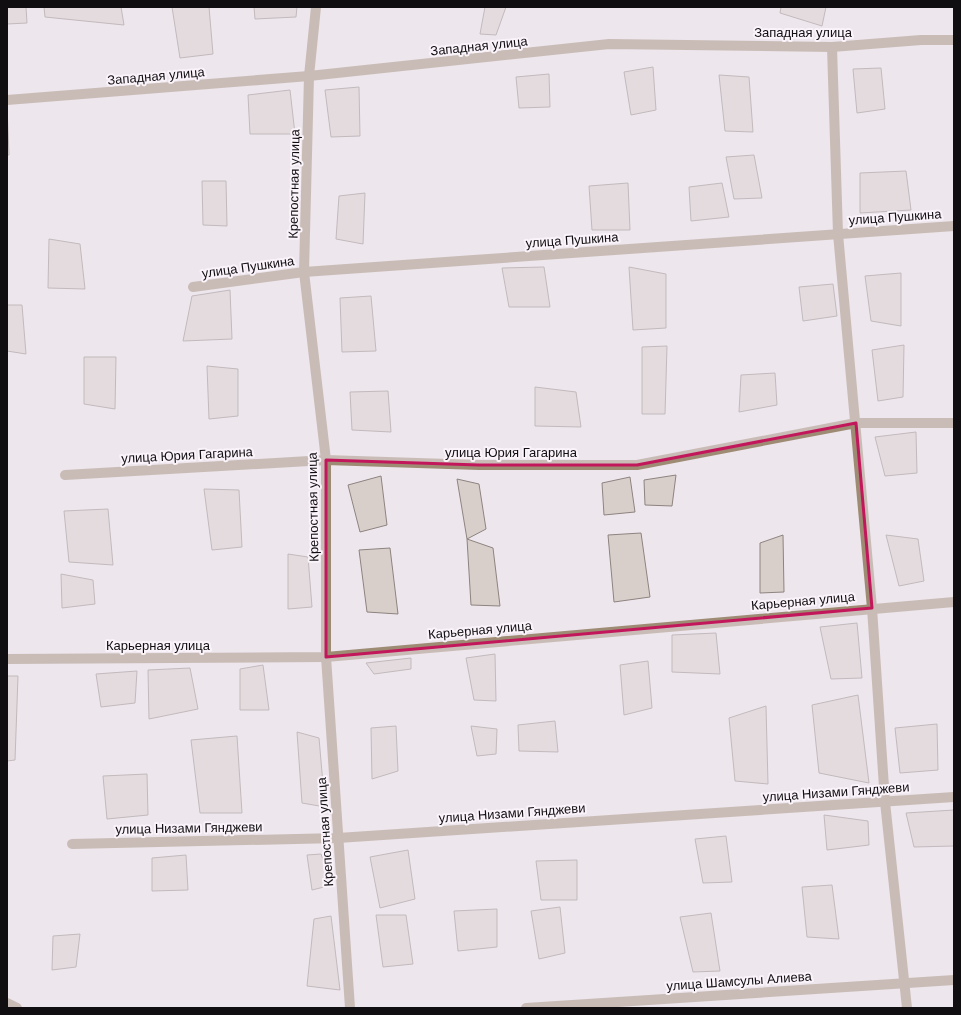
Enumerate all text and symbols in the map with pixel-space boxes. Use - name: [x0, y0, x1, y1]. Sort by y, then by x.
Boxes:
- street label: Западная улица: [754, 25, 853, 40]
- street label: Западная улица: [430, 33, 529, 59]
- street label: Западная улица: [107, 64, 206, 88]
- street label: Крепостная улица: [286, 128, 302, 239]
- street label: улица Пушкина: [848, 206, 943, 228]
- street label: улица Пушкина: [525, 229, 620, 251]
- street label: улица Пушкина: [201, 253, 296, 281]
- street label: улица Юрия Гагарина: [121, 444, 254, 466]
- street label: улица Юрия Гагарина: [445, 445, 578, 460]
- street label: Крепостная улица: [305, 451, 321, 562]
- street label: Карьерная улица: [751, 589, 856, 613]
- street label: Карьерная улица: [428, 618, 533, 642]
- street label: Карьерная улица: [106, 638, 211, 653]
- street label: Крепостная улица: [314, 776, 336, 887]
- street label: улица Низами Гянджеви: [762, 779, 910, 805]
- street label: улица Низами Гянджеви: [438, 800, 586, 826]
- street label: улица Низами Гянджеви: [115, 819, 263, 837]
- street label: улица Шамсулы Алиева: [666, 968, 813, 994]

